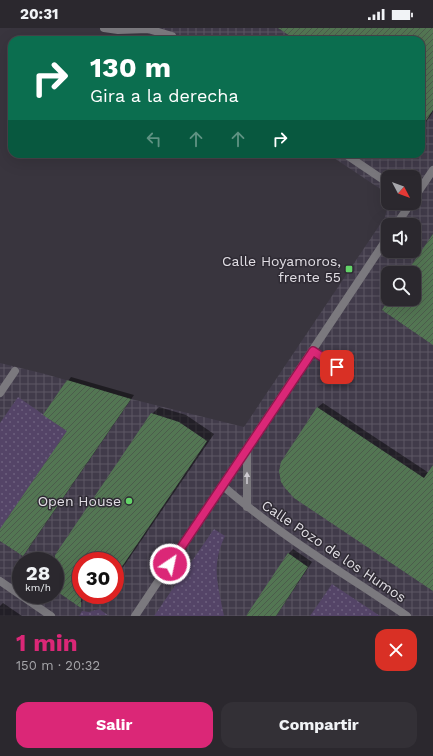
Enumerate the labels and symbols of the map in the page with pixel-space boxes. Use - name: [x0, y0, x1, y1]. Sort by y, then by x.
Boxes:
- north arrow: [381, 170, 421, 210]
- place label: Calle Hoyamoros, frente 55: [222, 253, 341, 285]
- marker: Calle Hoyamoros, frente 55: [344, 264, 354, 274]
- pin: [320, 350, 354, 384]
- one-way arrow: [244, 471, 250, 484]
- place label: Open House: [38, 493, 121, 509]
- marker: Open House: [124, 496, 134, 506]
- street label: Calle Pozo de los Humos: [259, 497, 409, 605]
- position arrow: [149, 543, 191, 585]
- speed limit sign: 30: [72, 552, 124, 604]

